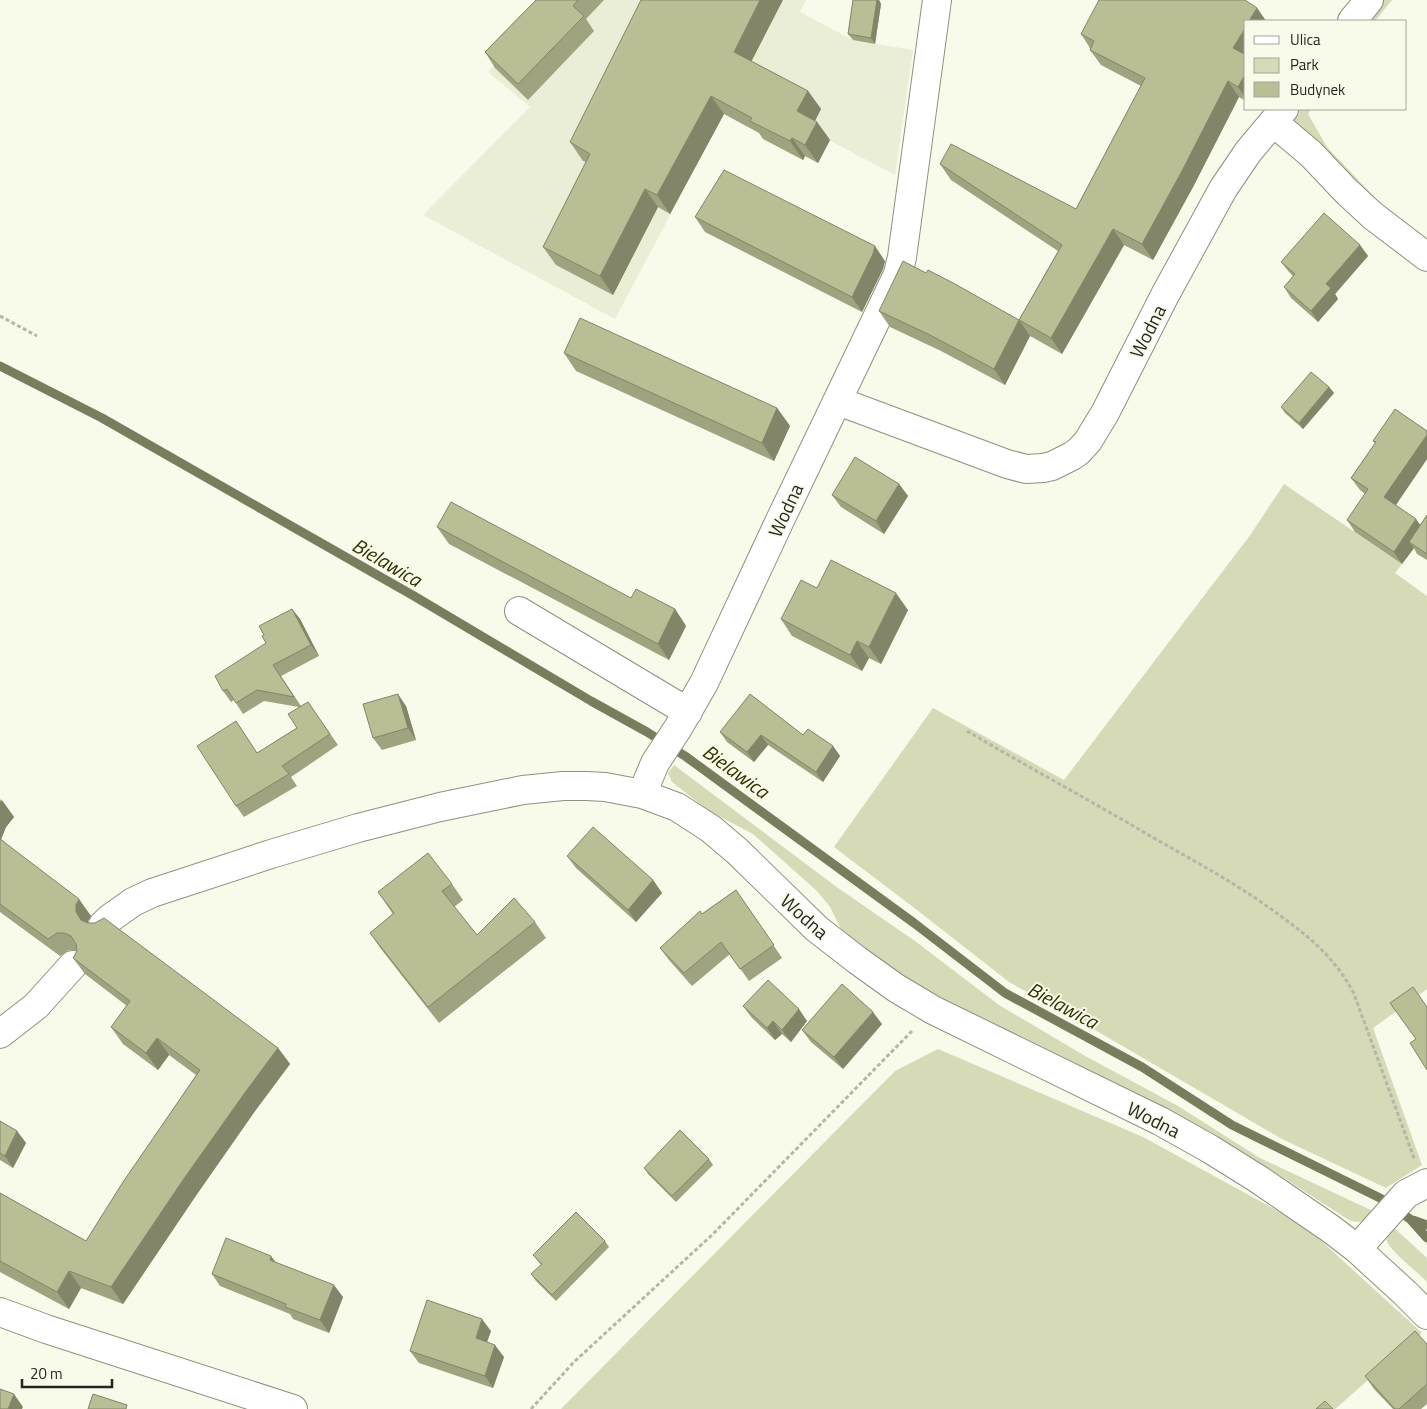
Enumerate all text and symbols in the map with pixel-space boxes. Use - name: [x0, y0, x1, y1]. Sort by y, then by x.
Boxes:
- legend: [1244, 20, 1407, 110]
- text: Ulica: [1290, 28, 1321, 51]
- text: Park: [1290, 53, 1319, 76]
- text: Budynek: [1290, 78, 1345, 101]
- street label: Wodna: [1121, 299, 1173, 363]
- street label: Wodna: [760, 478, 810, 542]
- water label: Bielawica: [346, 530, 428, 595]
- water label: Bielawica: [696, 736, 777, 806]
- street label: Wodna: [774, 886, 836, 946]
- water label: Bielawica: [1022, 973, 1105, 1037]
- street label: Wodna: [1122, 1093, 1186, 1145]
- scale bar: [22, 1356, 112, 1388]
- text: 20 m: [30, 1362, 63, 1385]

